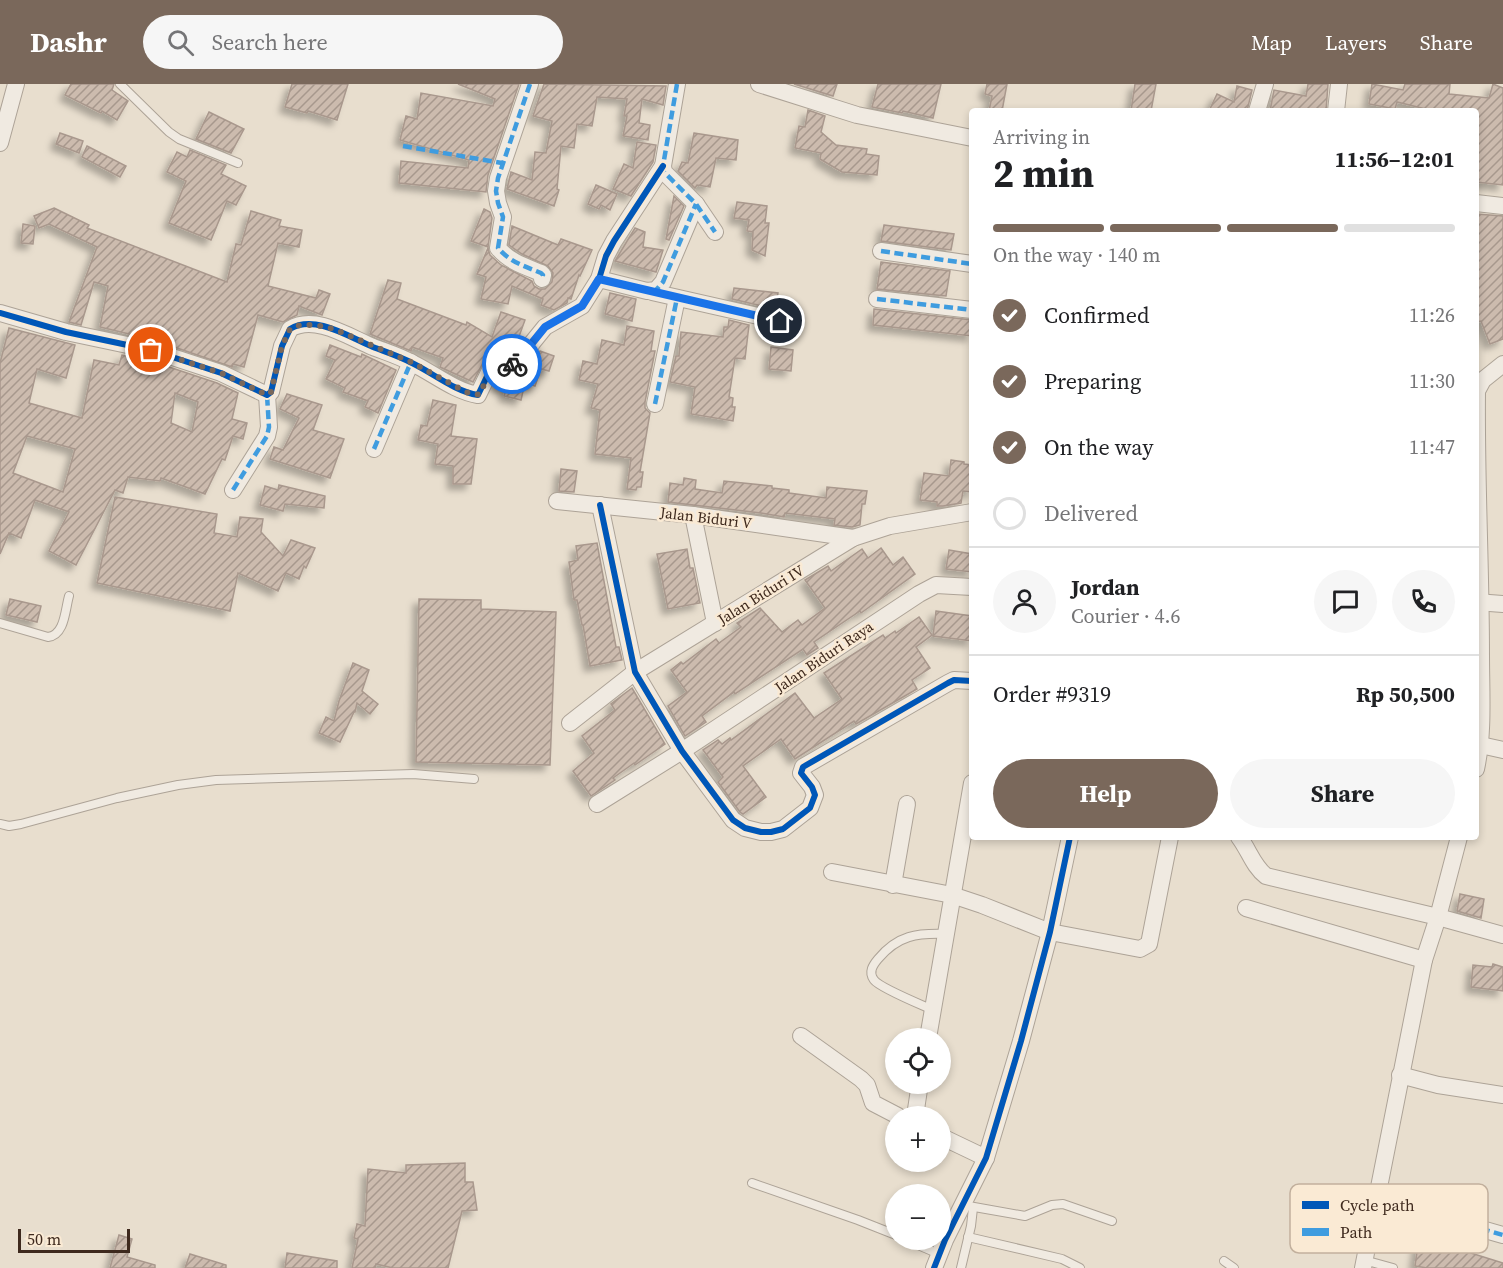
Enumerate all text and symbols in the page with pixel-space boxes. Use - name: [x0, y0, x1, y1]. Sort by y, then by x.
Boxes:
- search box: [143, 15, 563, 69]
- text: Dashr: [30, 23, 107, 61]
- icon: search: [164, 26, 197, 59]
- text: Search here: [212, 27, 328, 57]
- text: Map: [1251, 28, 1292, 57]
- text: Layers: [1325, 28, 1387, 57]
- text: Share: [1420, 28, 1473, 57]
- text: Arriving in: [993, 123, 1090, 151]
- text: 11:56–12:01: [1335, 144, 1455, 174]
- text: 2 min: [993, 147, 1094, 200]
- text: On the way · 140 m: [993, 241, 1160, 269]
- pin: [754, 295, 805, 346]
- icon: check: [993, 299, 1026, 332]
- text: Confirmed: [1044, 300, 1149, 330]
- text: 11:26: [1409, 301, 1455, 329]
- icon: home: [763, 304, 796, 337]
- pin: [125, 324, 176, 375]
- icon: bag: [134, 333, 167, 366]
- courier: [482, 334, 542, 394]
- icon: bike: [496, 348, 529, 381]
- icon: check: [993, 365, 1026, 398]
- text: Preparing: [1044, 366, 1141, 396]
- text: 11:30: [1409, 367, 1455, 395]
- icon: check: [993, 431, 1026, 464]
- text: On the way: [1044, 432, 1153, 462]
- text: 11:47: [1409, 433, 1455, 461]
- text: Delivered: [1044, 498, 1138, 528]
- street label: Jalan Biduri V: [658, 501, 753, 534]
- street label: Jalan Biduri IV: [713, 560, 808, 630]
- button: person: [993, 570, 1056, 633]
- button: chat: [1314, 570, 1377, 633]
- button: phone: [1392, 570, 1455, 633]
- text: Jordan: [1071, 572, 1139, 602]
- text: Courier · 4.6: [1071, 602, 1180, 630]
- street label: Jalan Biduri Raya: [769, 616, 878, 698]
- text: Order #9319: [993, 679, 1111, 709]
- text: Rp 50,500: [1356, 679, 1455, 709]
- button: Help: [993, 759, 1218, 828]
- button: Share: [1230, 759, 1455, 828]
- map controls: [885, 1028, 951, 1250]
- button: locate: [885, 1028, 951, 1094]
- button: +: [885, 1106, 951, 1172]
- button: −: [885, 1184, 951, 1250]
- legend: [1290, 1184, 1488, 1253]
- text: Cycle path: [1340, 1194, 1415, 1216]
- text: Path: [1340, 1221, 1373, 1243]
- scale bar: [18, 1226, 130, 1254]
- text: 50 m: [27, 1228, 61, 1250]

